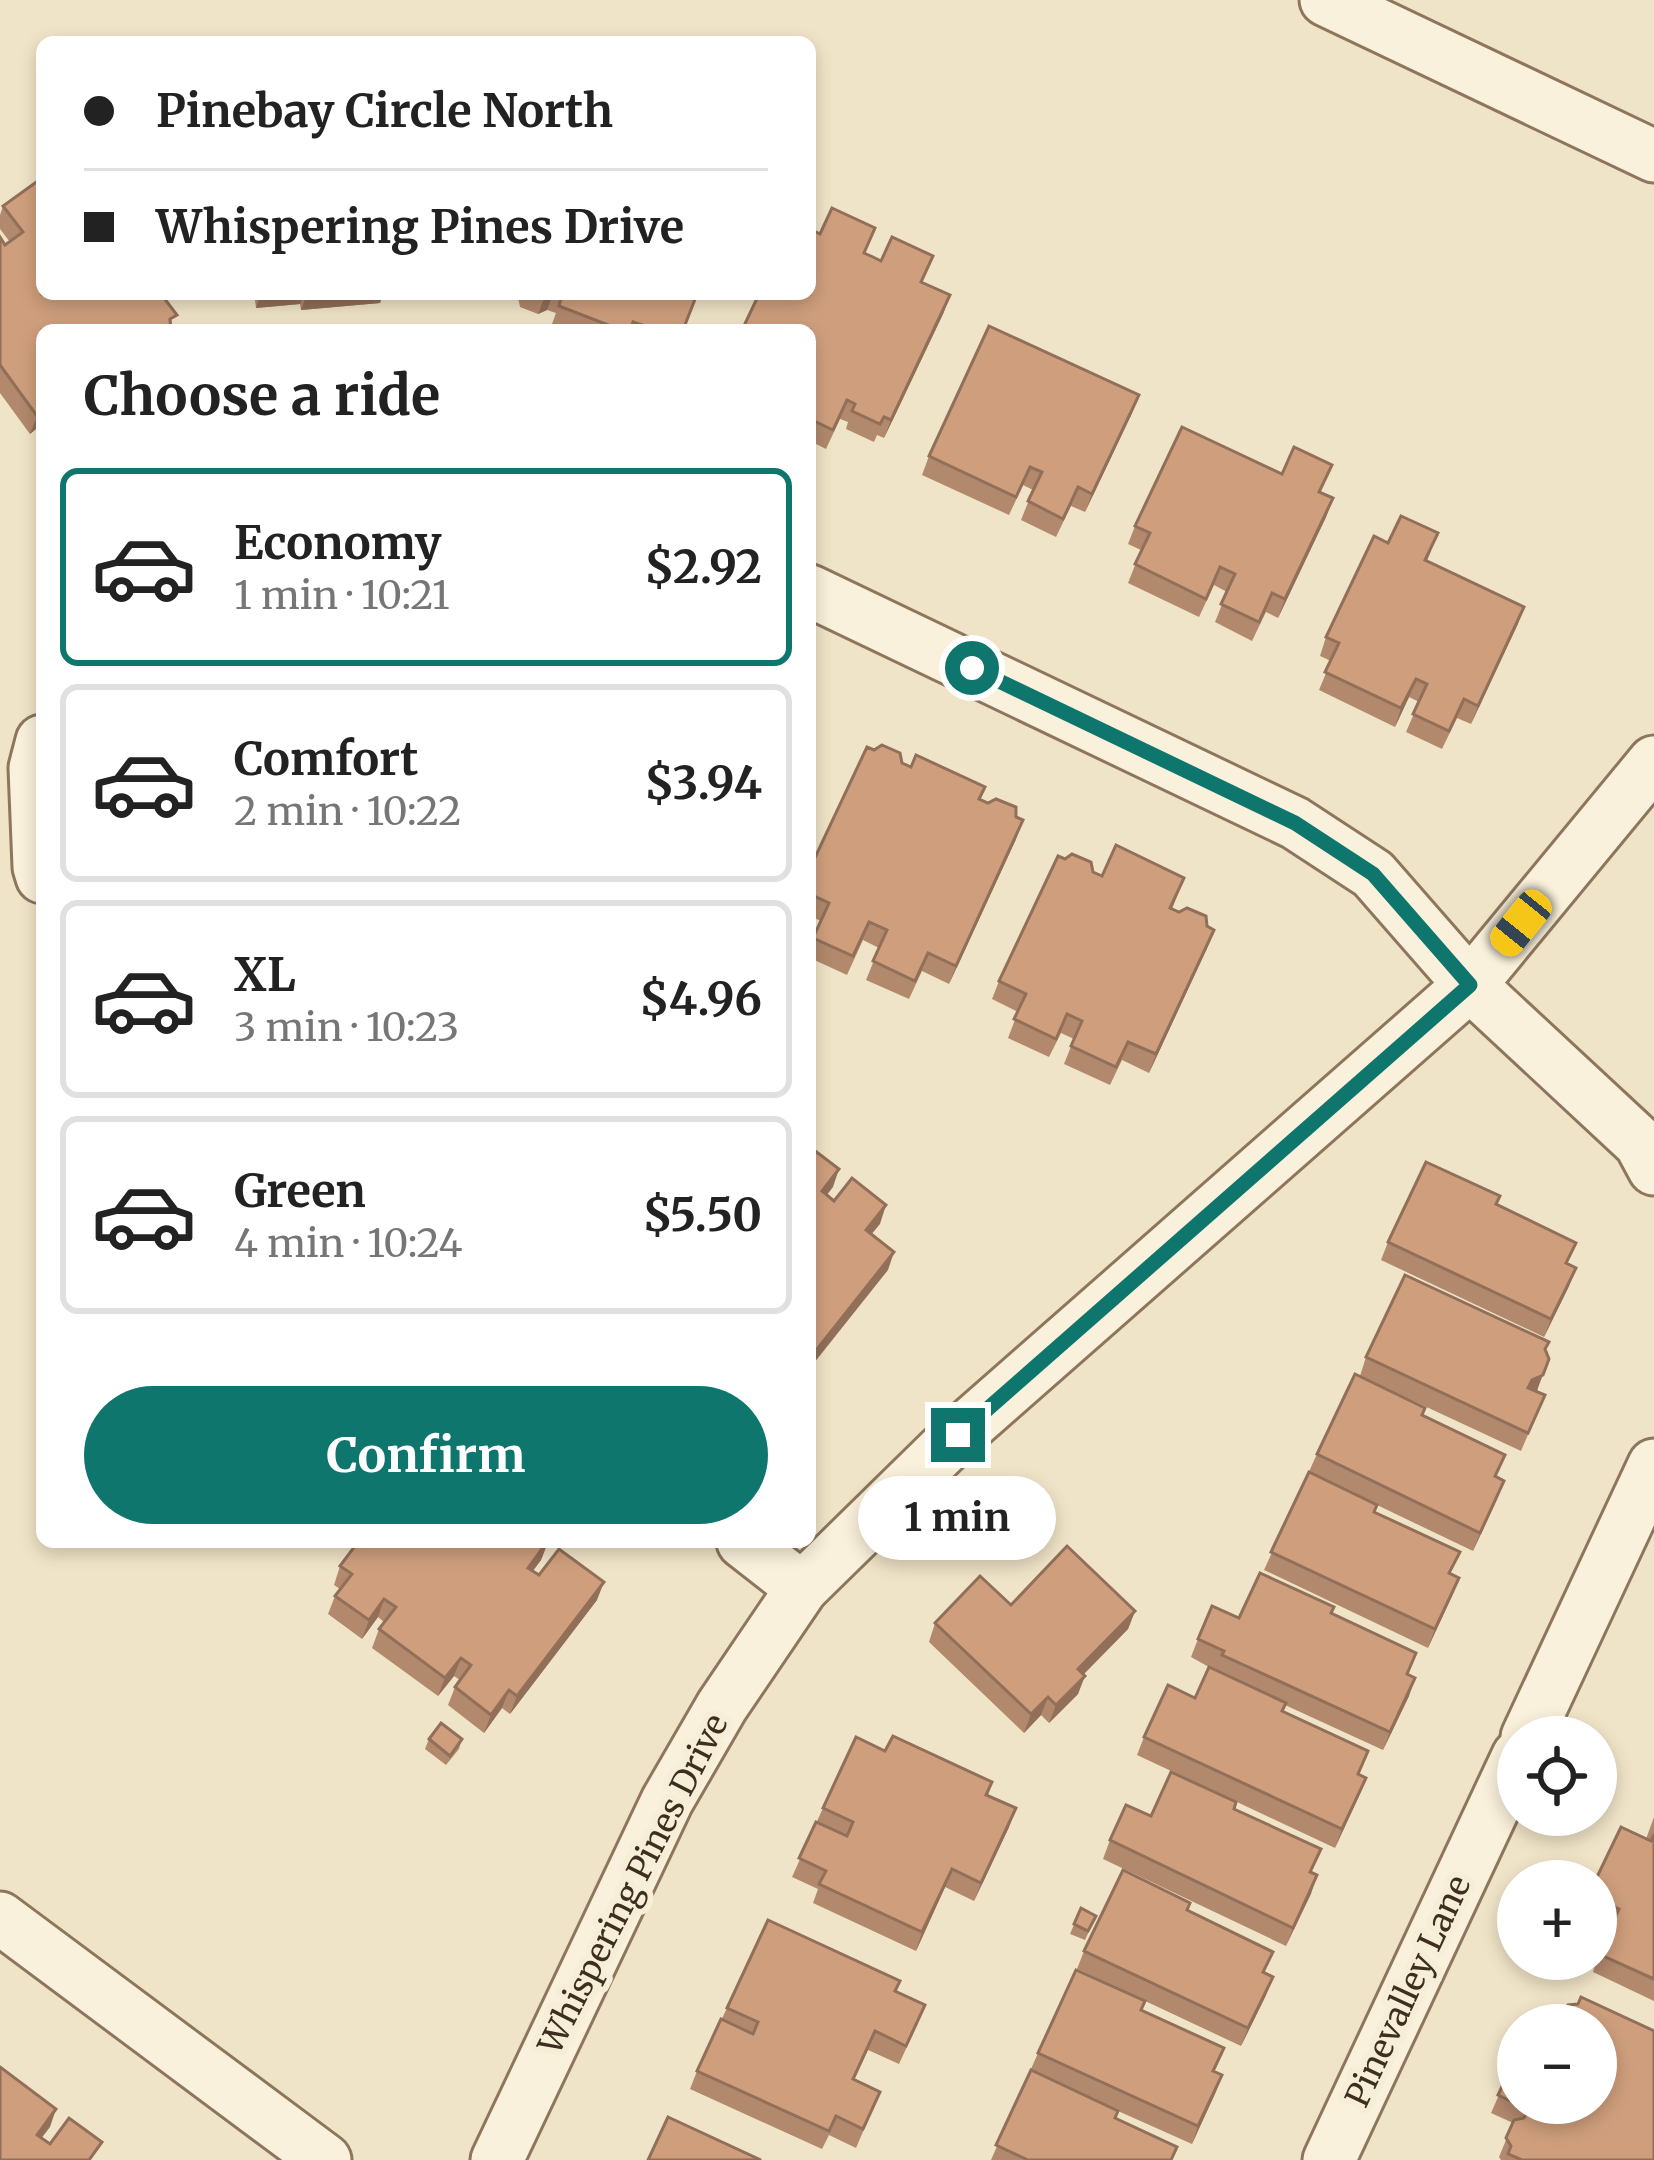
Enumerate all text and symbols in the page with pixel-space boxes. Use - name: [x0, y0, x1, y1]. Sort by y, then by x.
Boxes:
- text: Pinebay Circle North: [156, 83, 613, 139]
- text: Whispering Pines Drive: [156, 199, 684, 255]
- text: Choose a ride: [84, 362, 440, 430]
- icon: car: [90, 513, 198, 621]
- text: Economy: [234, 515, 442, 571]
- text: $2.92: [644, 539, 762, 595]
- text: 1 min · 10:21: [234, 571, 450, 620]
- route start: [945, 641, 999, 695]
- icon: car: [90, 729, 198, 837]
- text: Comfort: [234, 731, 418, 787]
- text: $3.94: [644, 755, 762, 811]
- text: 2 min · 10:22: [234, 787, 461, 836]
- car: [1484, 884, 1558, 962]
- icon: car: [90, 945, 198, 1053]
- text: XL: [234, 947, 296, 1003]
- text: $4.96: [639, 971, 762, 1027]
- text: 3 min · 10:23: [234, 1003, 459, 1052]
- icon: car: [90, 1161, 198, 1269]
- text: Green: [234, 1163, 366, 1219]
- text: $5.50: [642, 1187, 762, 1243]
- text: 4 min · 10:24: [234, 1219, 463, 1268]
- button: Confirm: [84, 1386, 768, 1524]
- route end: [931, 1408, 985, 1462]
- callout: 1 min: [859, 1477, 1057, 1561]
- text: 1 min: [904, 1493, 1010, 1542]
- street label: Whispering Pines Drive: [529, 1707, 737, 2062]
- map controls: [1497, 1716, 1617, 2124]
- button: locate: [1497, 1716, 1617, 1836]
- button: +: [1497, 1860, 1617, 1980]
- street label: Pinevalley Lane: [1336, 1869, 1480, 2113]
- button: −: [1497, 2004, 1617, 2124]

